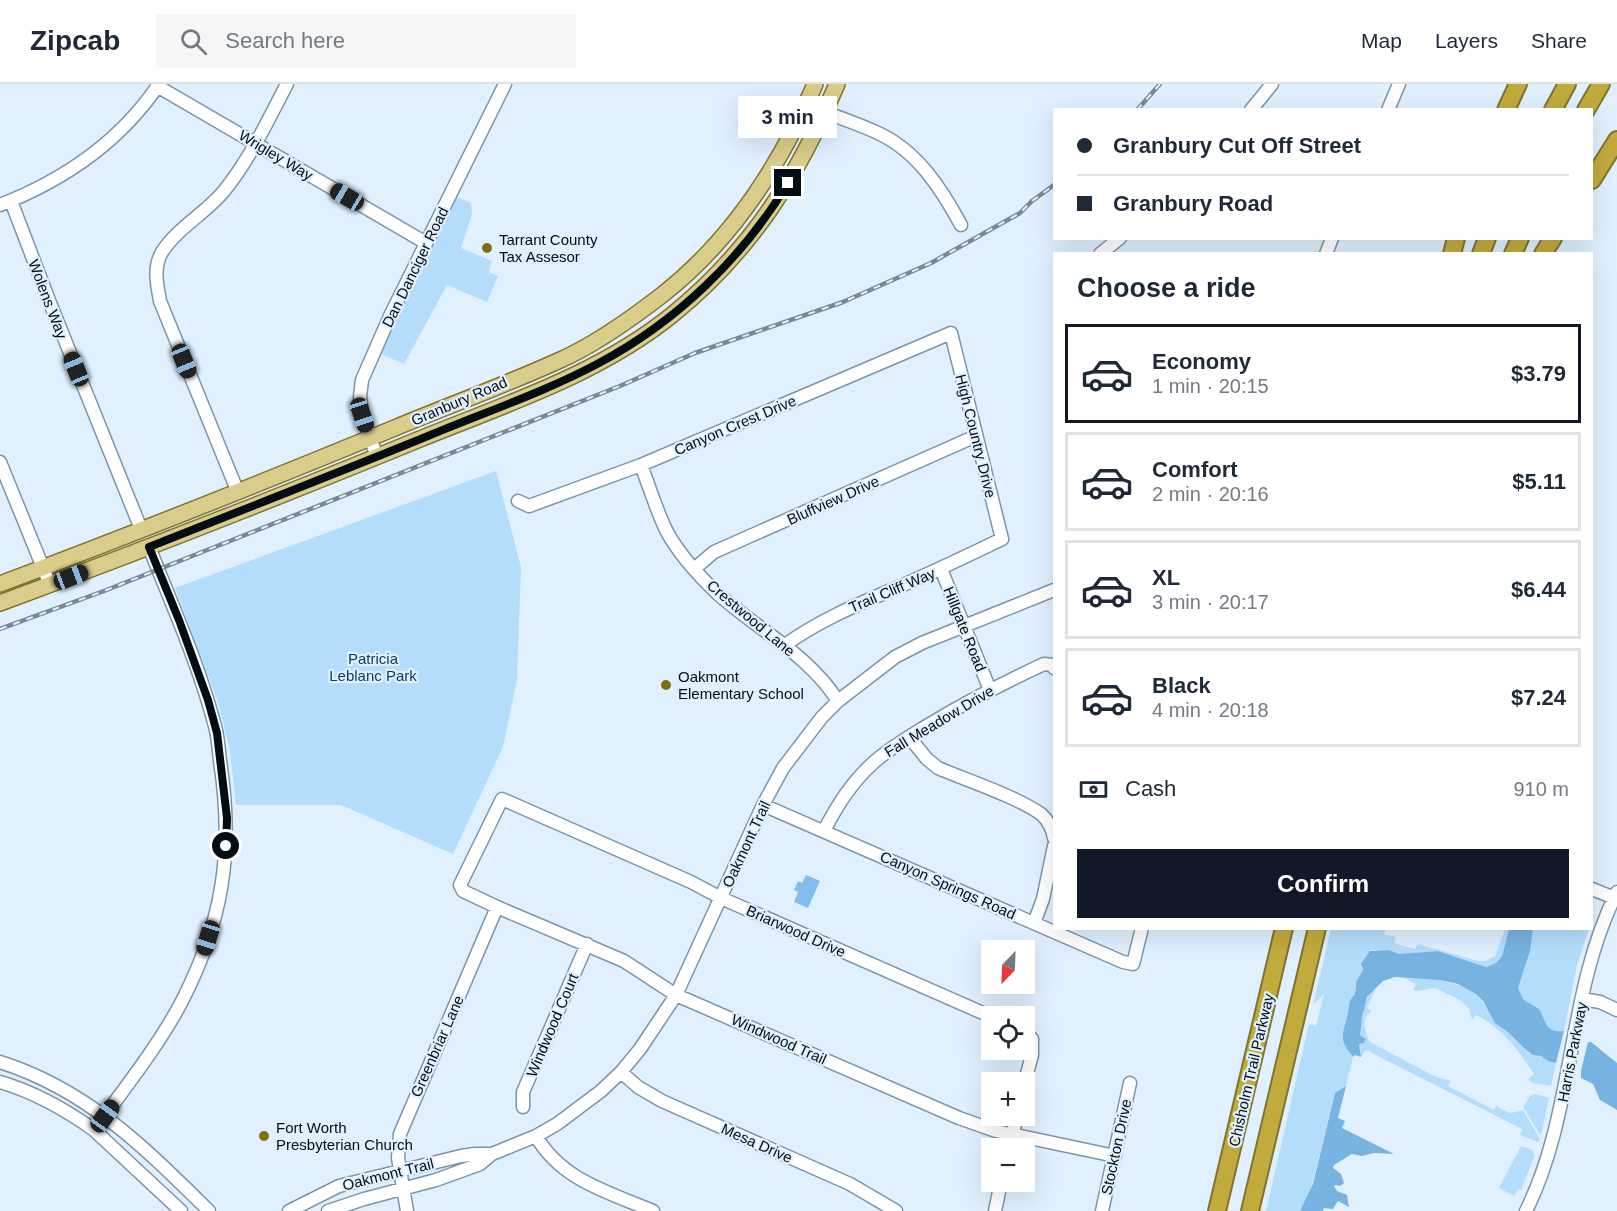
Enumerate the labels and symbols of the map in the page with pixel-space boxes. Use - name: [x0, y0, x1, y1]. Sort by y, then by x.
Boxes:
- callout: 3 min: [738, 96, 838, 138]
- street label: Wrigley Way: [236, 126, 317, 184]
- route end: [774, 169, 801, 196]
- car: [327, 180, 367, 214]
- street label: Dan Danciger Road: [378, 204, 452, 330]
- place label: Tarrant County Tax Assesor: [499, 231, 598, 265]
- marker: Tarrant County Tax Assesor: [480, 241, 494, 255]
- street label: Wolens Way: [25, 257, 71, 341]
- car: [169, 341, 199, 381]
- car: [61, 349, 91, 389]
- street label: High Country Drive: [952, 372, 1000, 500]
- street label: Granbury Road: [408, 373, 510, 429]
- street label: Canyon Crest Drive: [671, 392, 799, 458]
- car: [348, 395, 376, 435]
- street label: Bluffview Drive: [784, 472, 882, 528]
- car: [51, 562, 91, 592]
- street label: Trail Cliff Way: [846, 564, 938, 616]
- street label: Crestwood Lane: [704, 576, 798, 660]
- street label: Hillgate Road: [940, 584, 990, 674]
- park label: Patricia Leblanc Park: [329, 650, 417, 684]
- place label: Oakmont Elementary School: [678, 668, 804, 702]
- marker: Oakmont Elementary School: [659, 678, 673, 692]
- street label: Fall Meadow Drive: [881, 682, 997, 760]
- street label: Oakmont Trail: [719, 798, 773, 890]
- route start: [212, 832, 239, 859]
- street label: Canyon Springs Road: [878, 847, 1018, 923]
- street label: Briarwood Drive: [744, 902, 848, 960]
- car: [194, 918, 222, 958]
- north arrow: [981, 940, 1035, 994]
- street label: Windwood Court: [523, 970, 582, 1079]
- street label: Chisholm Trail Parkway: [1225, 991, 1277, 1148]
- street label: Greenbriar Lane: [407, 993, 467, 1099]
- street label: Harris Parkway: [1554, 1000, 1590, 1104]
- street label: Windwood Trail: [729, 1010, 829, 1068]
- car: [87, 1096, 123, 1136]
- street label: Stockton Drive: [1098, 1098, 1134, 1196]
- place label: Fort Worth Presbyterian Church: [276, 1119, 413, 1153]
- street label: Mesa Drive: [719, 1120, 795, 1166]
- marker: Fort Worth Presbyterian Church: [257, 1129, 271, 1143]
- street label: Oakmont Trail: [341, 1154, 435, 1194]

